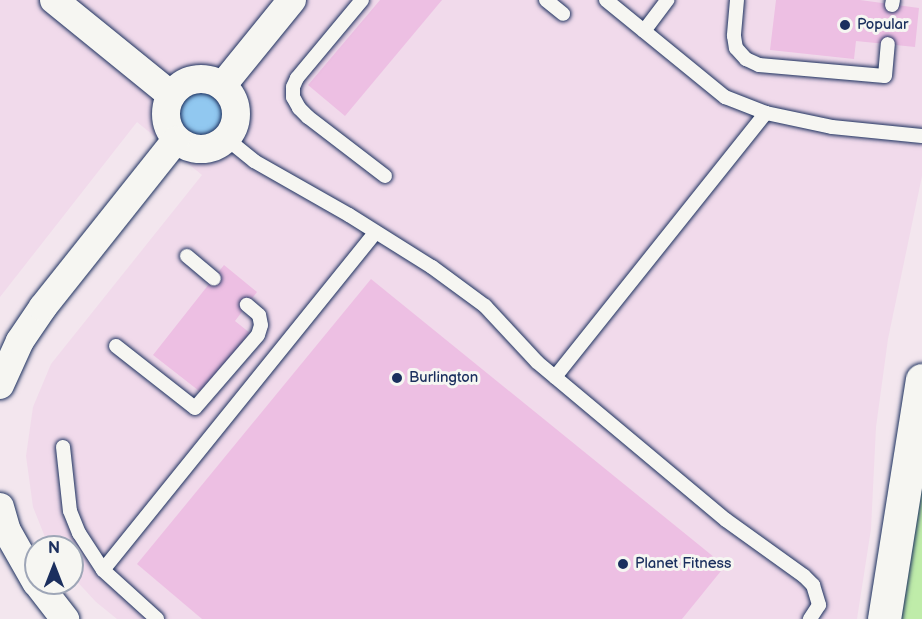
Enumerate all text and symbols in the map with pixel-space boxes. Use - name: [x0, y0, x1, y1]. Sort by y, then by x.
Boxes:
- place label: Popular: [857, 16, 908, 34]
- marker: Popular: [838, 18, 852, 32]
- place label: Burlington: [409, 369, 478, 387]
- marker: Burlington: [390, 371, 404, 385]
- north arrow: [24, 535, 84, 595]
- text: N: [48, 539, 60, 558]
- place label: Planet Fitness: [635, 555, 731, 573]
- marker: Planet Fitness: [616, 557, 630, 571]

